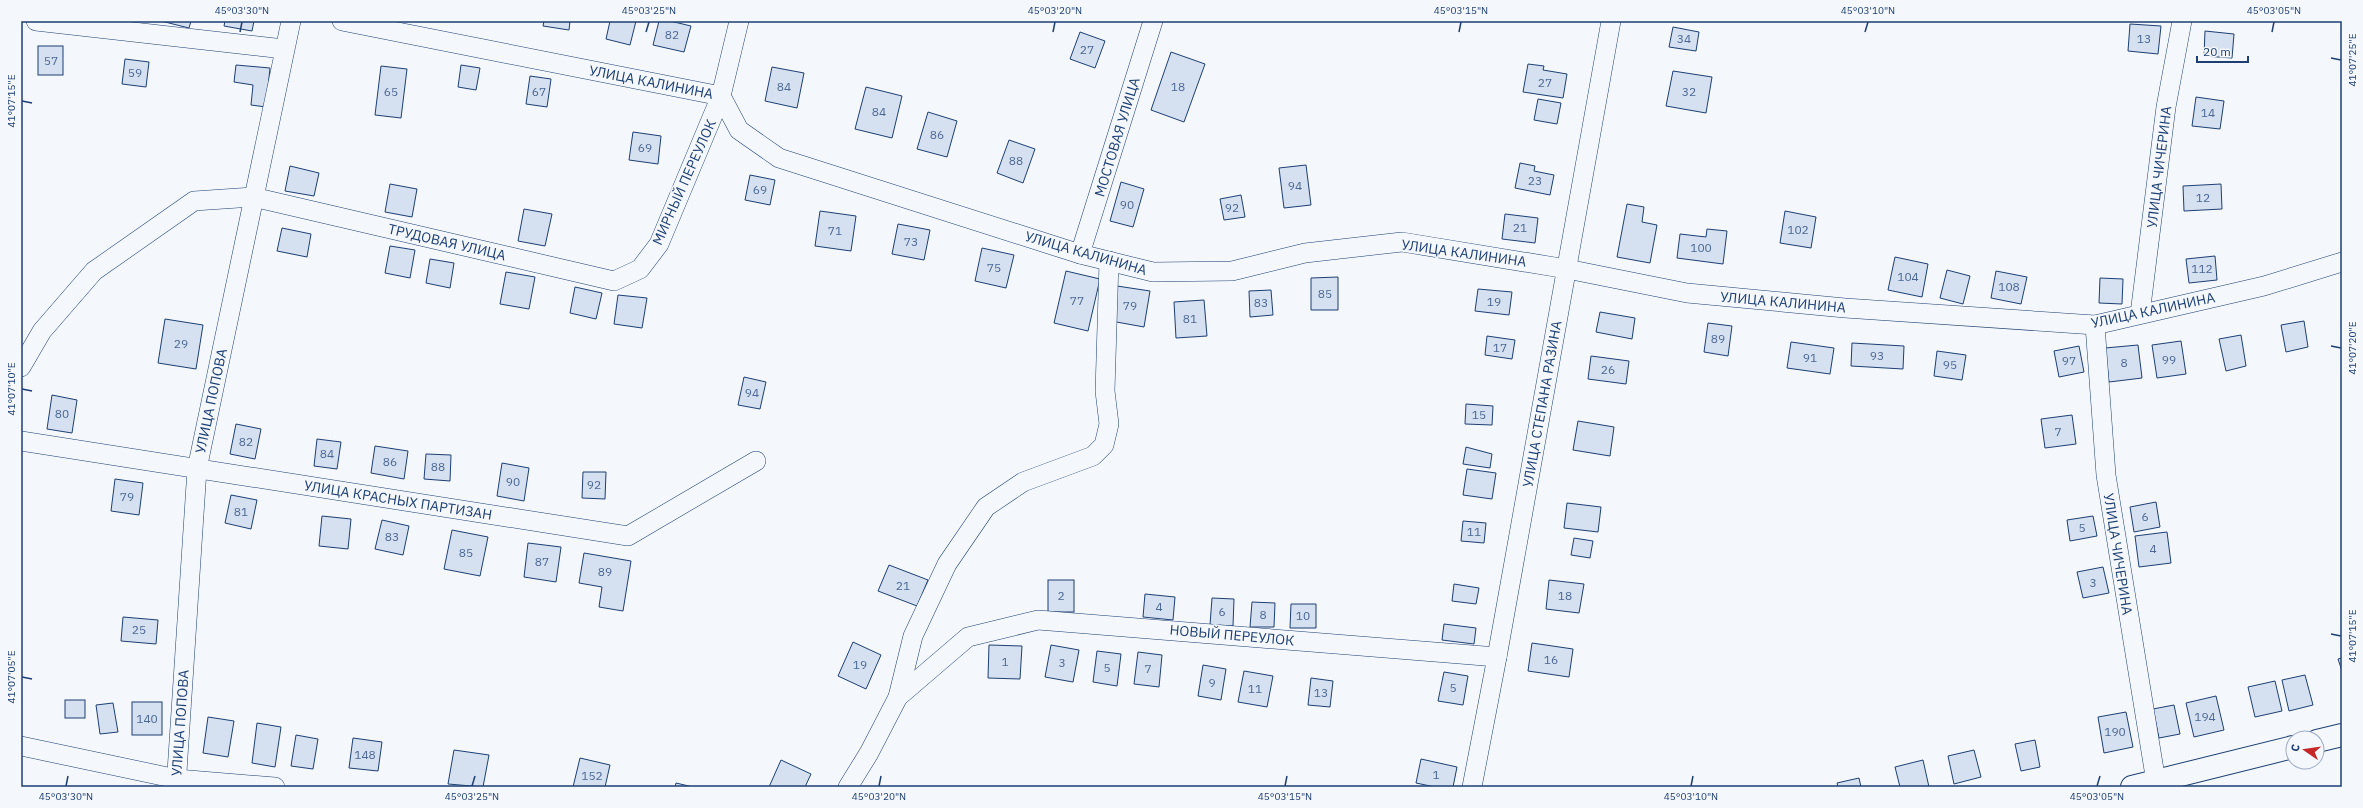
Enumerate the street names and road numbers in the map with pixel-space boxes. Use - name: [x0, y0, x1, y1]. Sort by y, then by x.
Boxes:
- street label: УЛИЦА КАЛИНИНА: [587, 61, 715, 103]
- street label: МОСТОВАЯ УЛИЦА: [1090, 75, 1144, 199]
- street label: УЛИЦА ЧИЧЕРИНА: [2143, 105, 2175, 229]
- street label: МИРНЫЙ ПЕРЕУЛОК: [647, 116, 720, 248]
- street label: ТРУДОВАЯ УЛИЦА: [386, 220, 508, 264]
- street label: УЛИЦА КАЛИНИНА: [1023, 227, 1149, 279]
- street label: УЛИЦА КАЛИНИНА: [1400, 235, 1528, 271]
- street label: УЛИЦА КАЛИНИНА: [1719, 288, 1847, 316]
- street label: УЛИЦА КАЛИНИНА: [2089, 288, 2217, 332]
- street label: УЛИЦА СТЕПАНА РАЗИНА: [1518, 319, 1566, 489]
- street label: УЛИЦА ПОПОВА: [191, 347, 231, 455]
- street label: УЛИЦА КРАСНЫХ ПАРТИЗАН: [303, 476, 493, 524]
- street label: УЛИЦА ЧИЧЕРИНА: [2099, 492, 2137, 616]
- street label: НОВЫЙ ПЕРЕУЛОК: [1169, 620, 1295, 649]
- street label: УЛИЦА ПОПОВА: [167, 669, 193, 777]

